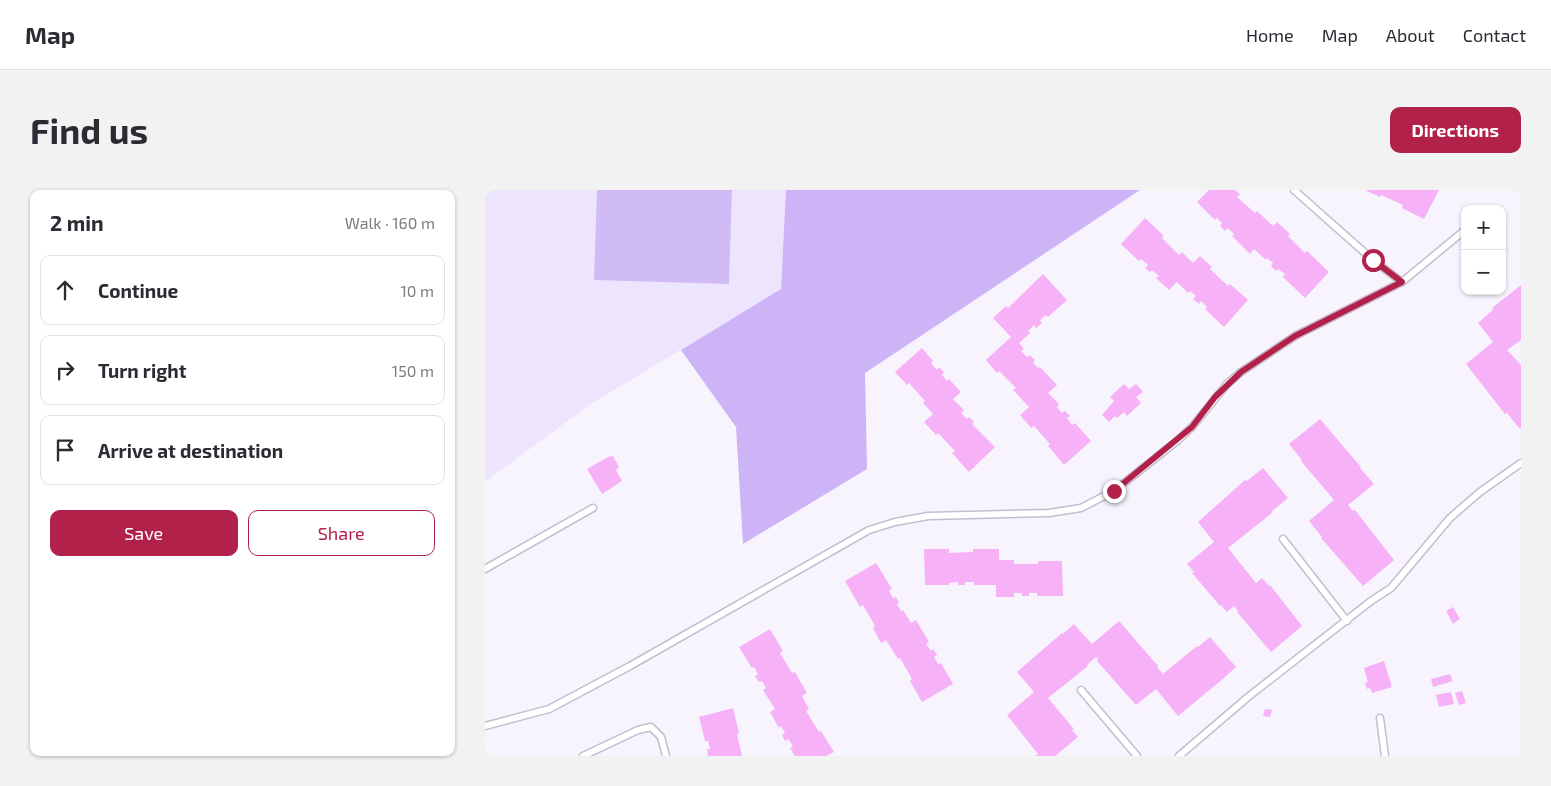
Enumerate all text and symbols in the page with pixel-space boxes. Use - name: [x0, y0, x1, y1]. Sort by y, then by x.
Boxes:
- text: Map: [25, 20, 75, 49]
- text: Home: [1246, 24, 1294, 46]
- text: Map: [1322, 24, 1358, 46]
- text: About: [1386, 24, 1435, 46]
- text: Contact: [1463, 24, 1526, 46]
- button: Directions: [1390, 107, 1521, 153]
- text: Find us: [30, 109, 148, 151]
- map controls: [1461, 205, 1506, 295]
- button: +: [1461, 205, 1506, 250]
- text: 2 min: [50, 210, 104, 235]
- text: Walk · 160 m: [345, 213, 435, 232]
- route start: [1362, 249, 1385, 272]
- button: −: [1461, 250, 1506, 295]
- icon: ahead: [51, 276, 79, 304]
- text: Continue: [98, 279, 178, 302]
- text: 10 m: [400, 281, 434, 300]
- icon: right: [51, 356, 79, 384]
- text: Turn right: [98, 359, 186, 382]
- text: 150 m: [392, 361, 434, 380]
- icon: arrive: [51, 436, 79, 464]
- text: Arrive at destination: [98, 439, 283, 462]
- route end: [1103, 480, 1126, 503]
- button: Save: [50, 510, 238, 556]
- button: Share: [248, 510, 435, 556]

